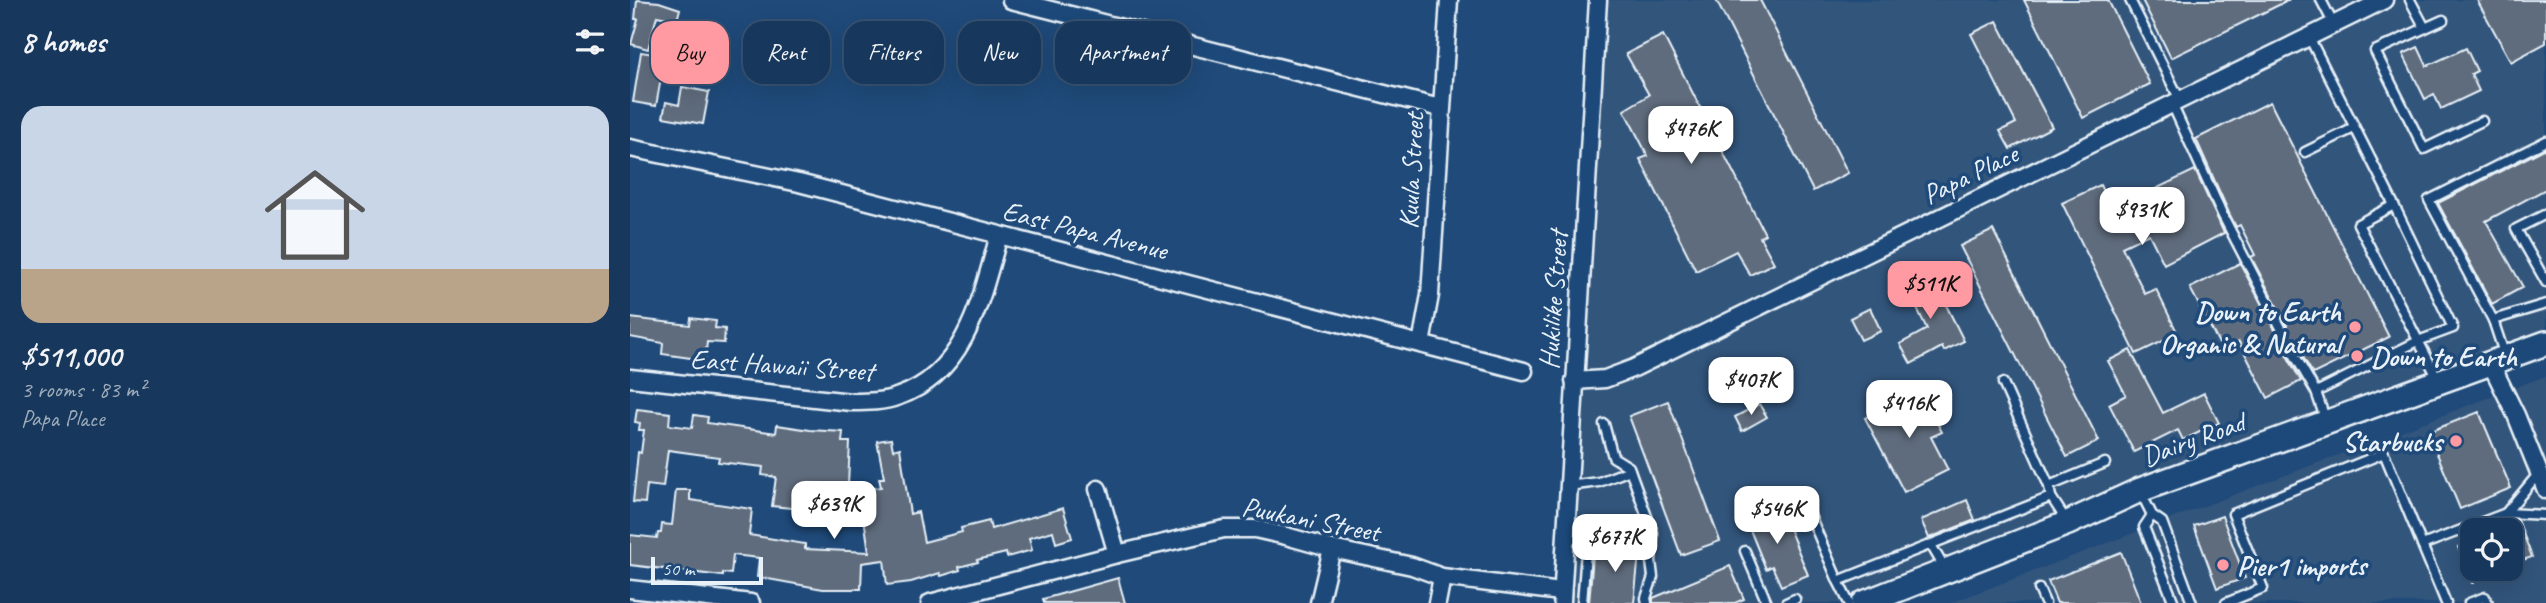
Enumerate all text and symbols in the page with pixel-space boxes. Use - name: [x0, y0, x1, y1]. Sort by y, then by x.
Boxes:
- chip: Buy: [651, 21, 729, 84]
- chip: Rent: [743, 21, 830, 84]
- chip: Filters: [844, 21, 944, 84]
- chip: New: [958, 21, 1041, 84]
- chip: Apartment: [1055, 21, 1191, 84]
- text: 8 homes: [21, 23, 106, 61]
- icon: filters: [571, 23, 609, 61]
- pin: $476K: [1642, 106, 1740, 166]
- street label: Kuula Street: [1390, 109, 1432, 230]
- text: $476K: [1664, 114, 1718, 143]
- street label: Papa Place: [1917, 135, 2025, 212]
- icon: home: [252, 152, 378, 278]
- pin: $931K: [2093, 188, 2191, 247]
- street label: East Papa Avenue: [999, 193, 1173, 268]
- text: $931K: [2116, 195, 2168, 224]
- street label: Hukilike Street: [1531, 226, 1576, 371]
- pin: $511K: [1881, 262, 1979, 321]
- text: $511K: [1904, 269, 1956, 298]
- place label: Down to Earth Organic & Natural: [2160, 294, 2346, 361]
- marker: Down to Earth Organic & Natural: [2347, 319, 2363, 335]
- text: $511,000: [21, 337, 121, 375]
- place label: Down to Earth: [2371, 339, 2518, 374]
- street label: East Hawaii Street: [689, 341, 879, 389]
- marker: Down to Earth: [2349, 348, 2365, 364]
- pin: $407K: [1702, 358, 1800, 417]
- text: $407K: [1725, 365, 1778, 394]
- text: 3 rooms · 83 m²: [21, 375, 145, 404]
- pin: $416K: [1860, 380, 1958, 440]
- text: $416K: [1882, 388, 1936, 417]
- street label: Dairy Road: [2137, 403, 2253, 474]
- text: Papa Place: [21, 404, 105, 433]
- place label: Starbucks: [2342, 424, 2445, 459]
- marker: Starbucks: [2448, 433, 2464, 449]
- pin: $639K: [785, 482, 883, 541]
- pin: $546K: [1728, 486, 1826, 546]
- text: $639K: [807, 489, 861, 518]
- street label: Puukani Street: [1239, 489, 1386, 550]
- text: $546K: [1750, 494, 1804, 523]
- pin: $677K: [1566, 514, 1664, 574]
- map controls: [2460, 518, 2523, 581]
- button: locate: [2460, 518, 2523, 581]
- text: $677K: [1588, 522, 1642, 551]
- place label: Pier1 imports: [2237, 548, 2369, 583]
- scale bar: [651, 554, 763, 586]
- text: 50 m: [662, 557, 694, 581]
- marker: Pier1 imports: [2215, 557, 2231, 573]

